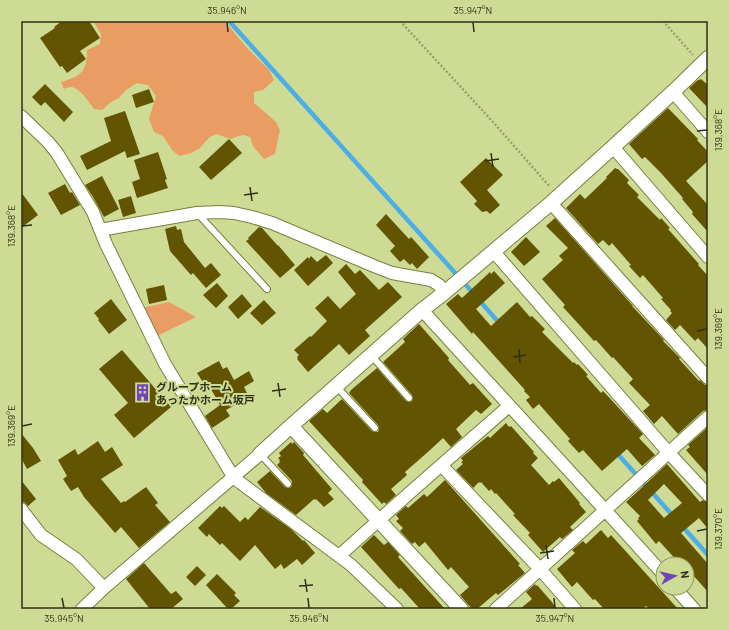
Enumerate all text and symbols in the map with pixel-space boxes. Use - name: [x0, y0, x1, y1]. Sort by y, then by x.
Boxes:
- text: 35.946°N: [207, 4, 247, 16]
- text: 35.947°N: [454, 4, 492, 16]
- text: 139.368°E: [712, 109, 724, 151]
- text: 139.368°E: [5, 205, 17, 247]
- text: 139.369°E: [712, 308, 724, 350]
- place label: グループホーム あったかホーム坂戸: [156, 380, 255, 406]
- building icon: グループホーム あったかホーム坂戸: [133, 382, 153, 402]
- text: 139.369°E: [5, 405, 17, 447]
- text: 139.370°E: [712, 508, 724, 550]
- north arrow: [655, 556, 695, 596]
- text: N: [678, 570, 692, 579]
- text: 35.945°N: [44, 612, 84, 624]
- text: 35.946°N: [289, 612, 329, 624]
- text: 35.947°N: [536, 612, 574, 624]

